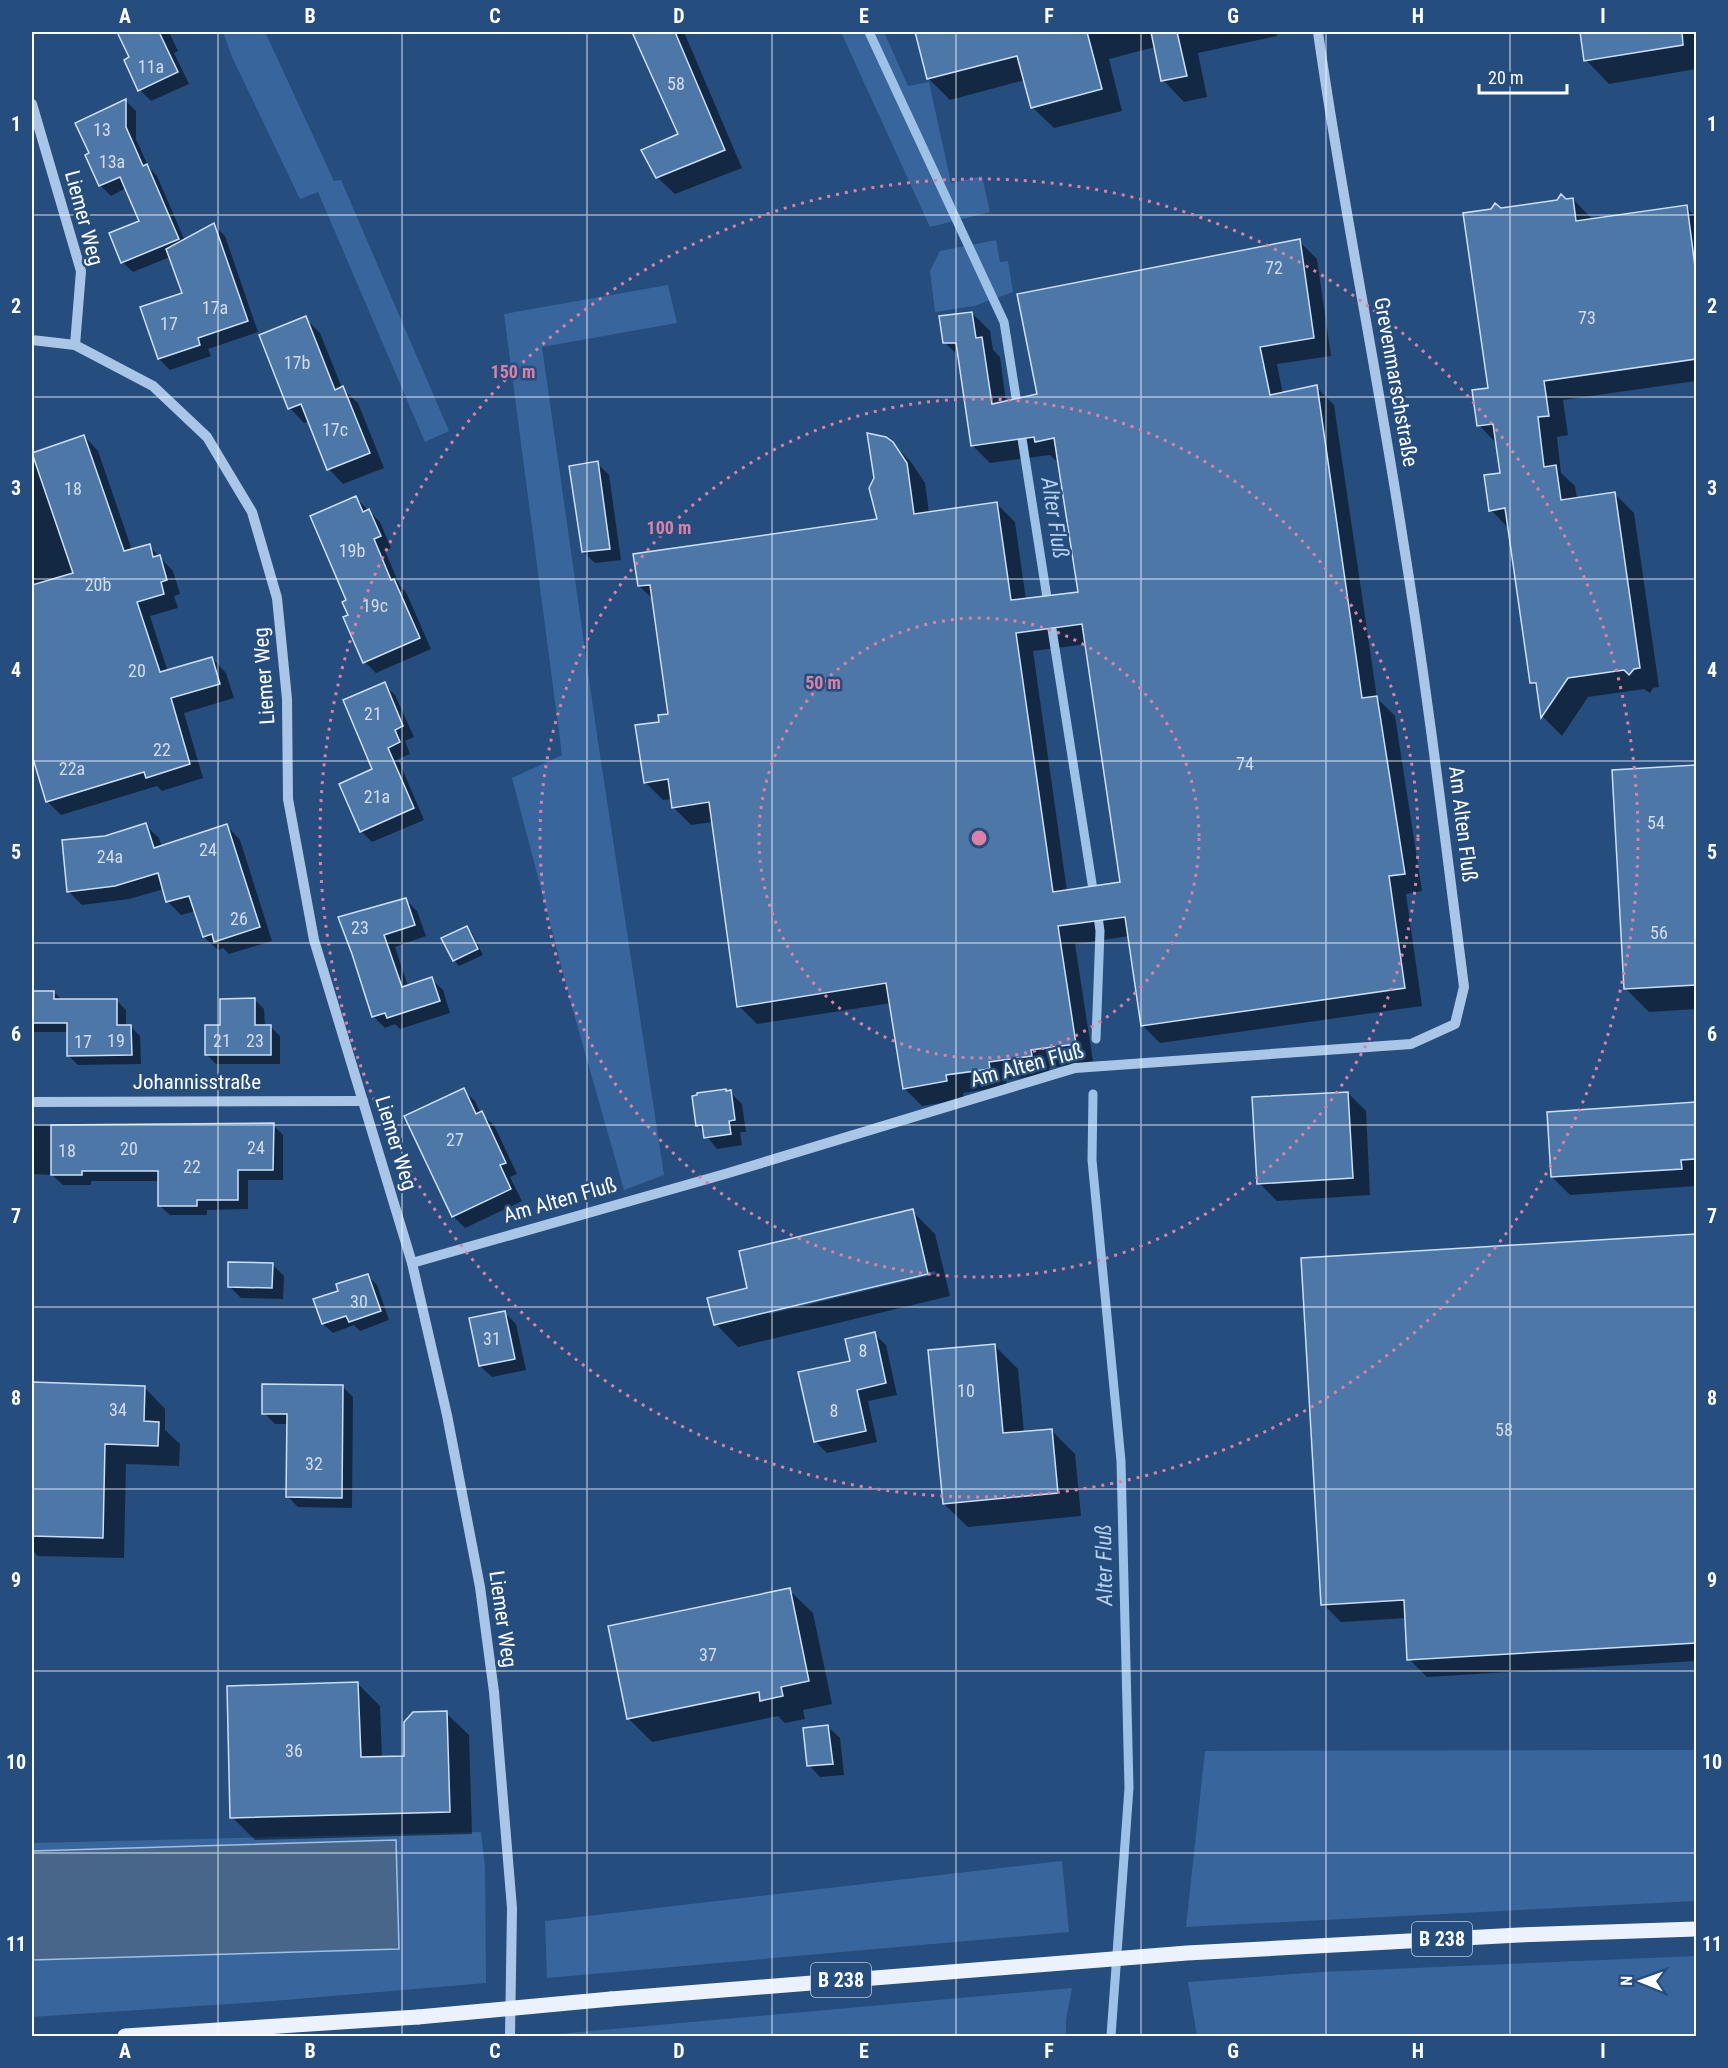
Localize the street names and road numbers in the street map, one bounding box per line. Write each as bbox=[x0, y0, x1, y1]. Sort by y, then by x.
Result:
street label: Liemer Weg bbox=[60, 168, 108, 268]
street label: Grevenmarschstraße bbox=[1369, 295, 1423, 469]
street label: Liemer Weg bbox=[249, 627, 279, 725]
street label: Am Alten Fluß bbox=[1444, 765, 1482, 883]
street label: Am Alten Fluß bbox=[968, 1038, 1087, 1092]
street label: Johannisstraße bbox=[133, 1070, 261, 1094]
street label: Liemer Weg bbox=[370, 1093, 422, 1193]
street label: Am Alten Fluß bbox=[501, 1172, 619, 1228]
street label: Liemer Weg bbox=[484, 1569, 522, 1669]
road number: B 238 bbox=[1412, 1922, 1472, 1956]
road number: B 238 bbox=[811, 1963, 871, 1997]

